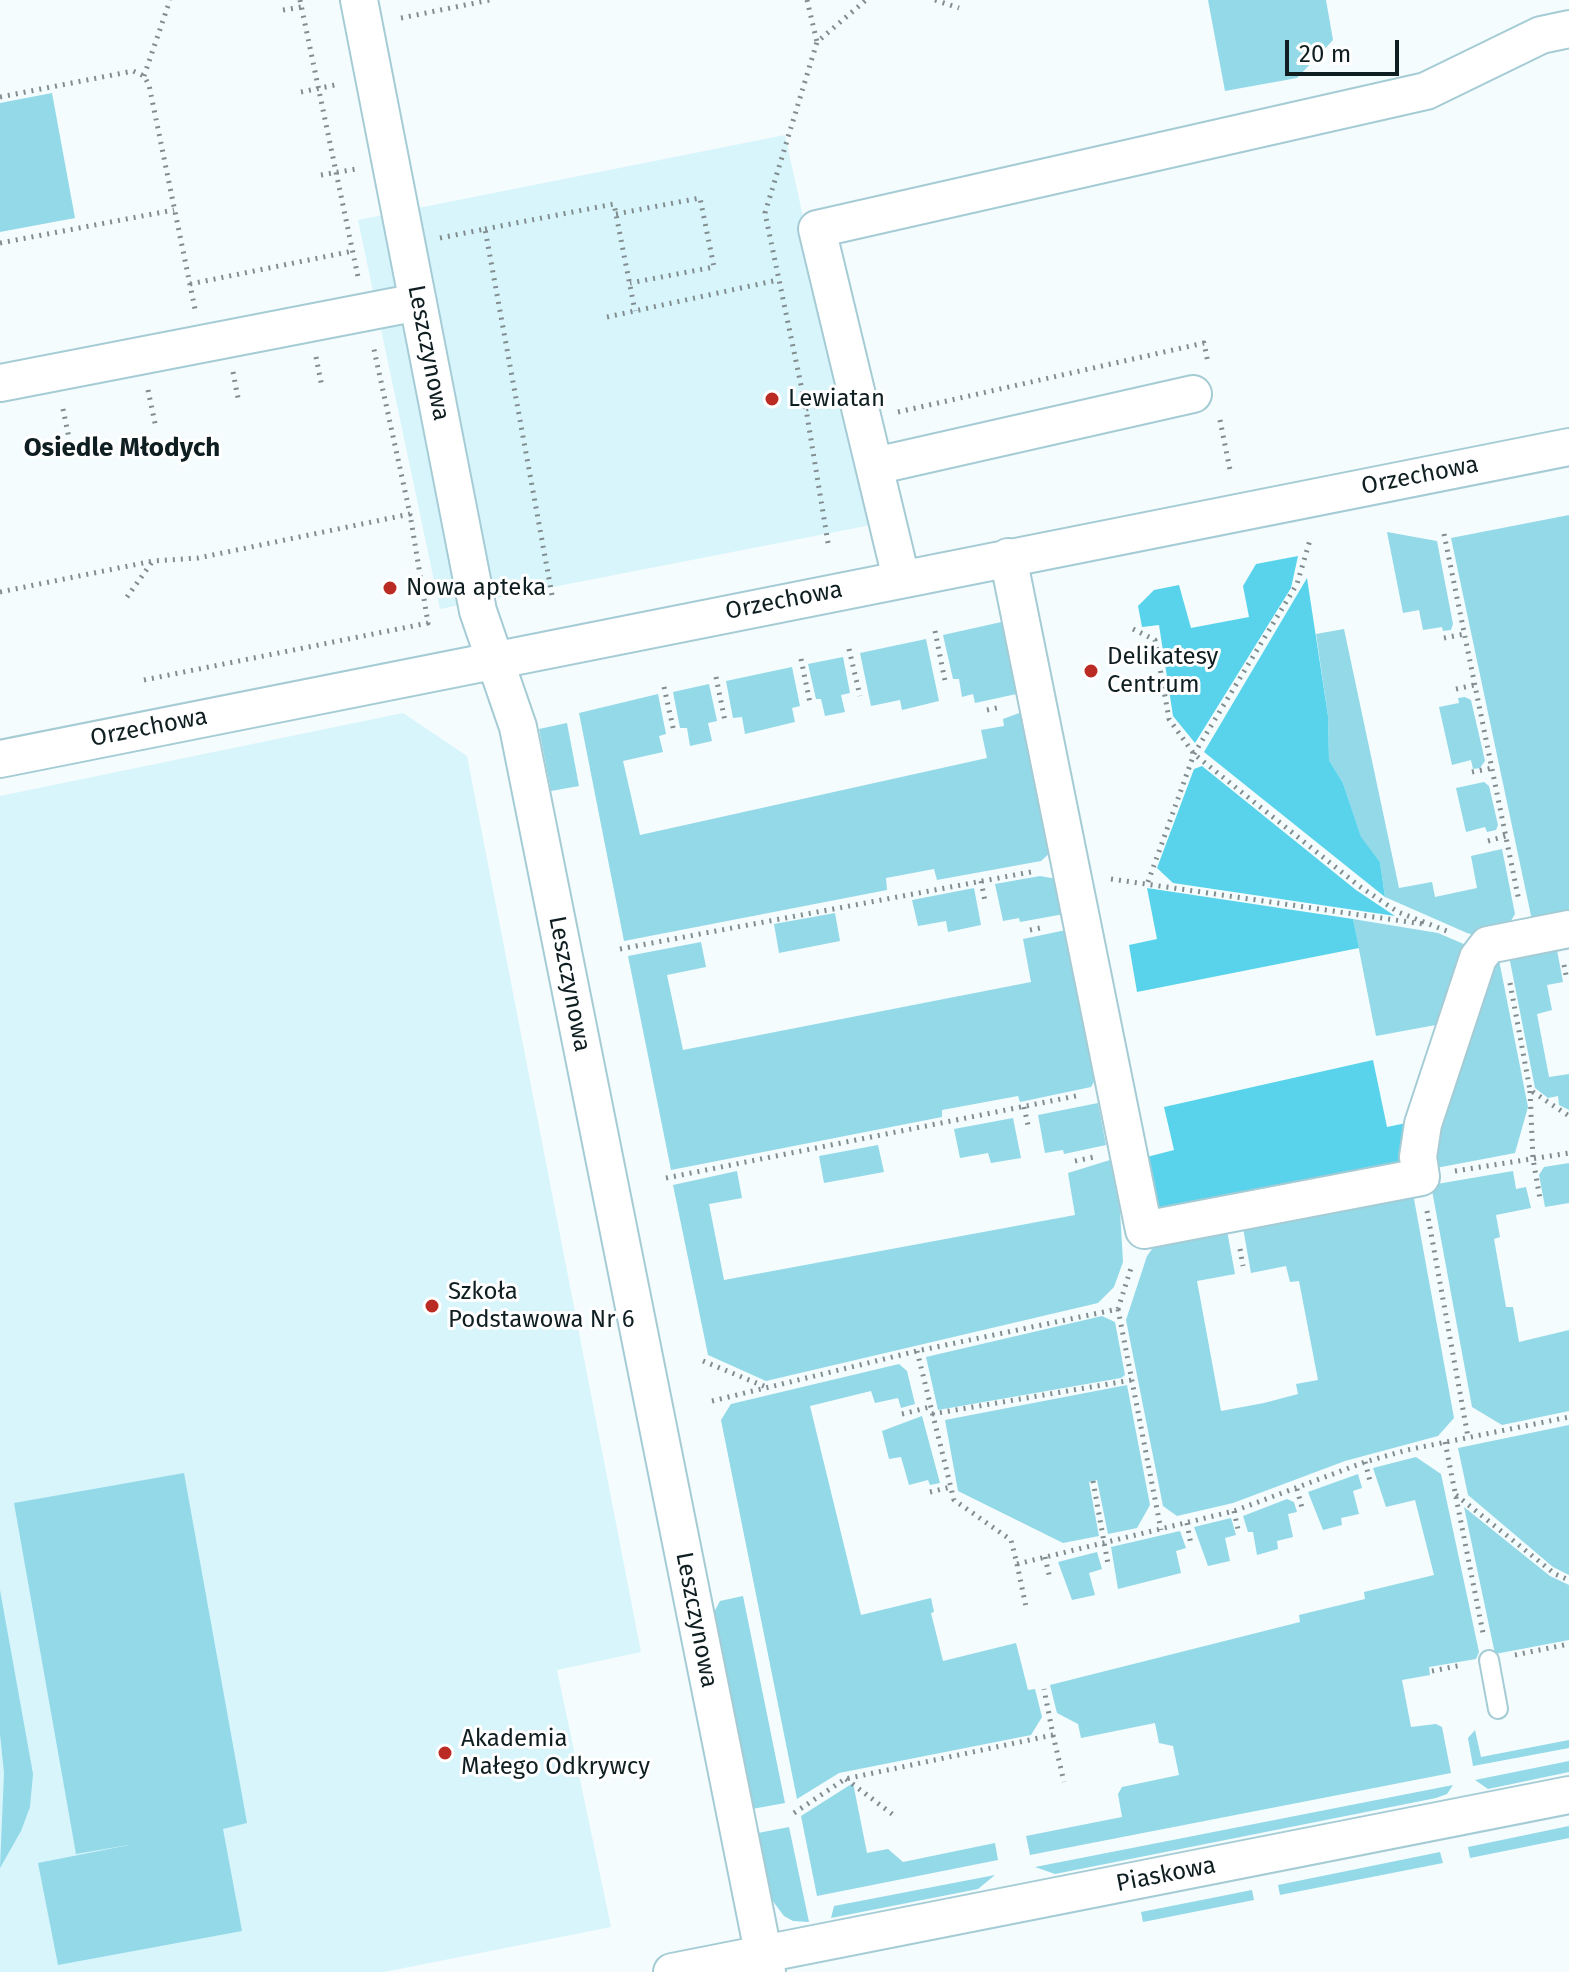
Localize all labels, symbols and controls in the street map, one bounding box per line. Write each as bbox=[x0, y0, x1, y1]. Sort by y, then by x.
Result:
scale bar bbox=[1289, 24, 1403, 74]
text: 20 m bbox=[1299, 40, 1351, 68]
street label: Leszczynowa bbox=[401, 283, 455, 423]
place label: Lewiatan bbox=[788, 385, 885, 413]
marker: Lewiatan bbox=[763, 390, 781, 408]
district label: Osiedle Młodych bbox=[24, 433, 220, 465]
street label: Orzechowa bbox=[1359, 451, 1481, 501]
place label: Nowa apteka bbox=[406, 574, 546, 602]
street label: Orzechowa bbox=[723, 576, 845, 626]
marker: Nowa apteka bbox=[381, 579, 399, 597]
place label: Delikatesy Centrum bbox=[1107, 643, 1218, 699]
marker: Delikatesy Centrum bbox=[1082, 662, 1100, 680]
street label: Orzechowa bbox=[88, 703, 210, 753]
street label: Leszczynowa bbox=[542, 914, 596, 1054]
place label: Szkoła Podstawowa Nr 6 bbox=[448, 1278, 635, 1334]
marker: Szkoła Podstawowa Nr 6 bbox=[423, 1297, 441, 1315]
street label: Leszczynowa bbox=[669, 1550, 723, 1690]
place label: Akademia Małego Odkrywcy bbox=[461, 1725, 650, 1781]
marker: Akademia Małego Odkrywcy bbox=[436, 1744, 454, 1762]
street label: Piaskowa bbox=[1114, 1851, 1218, 1899]

